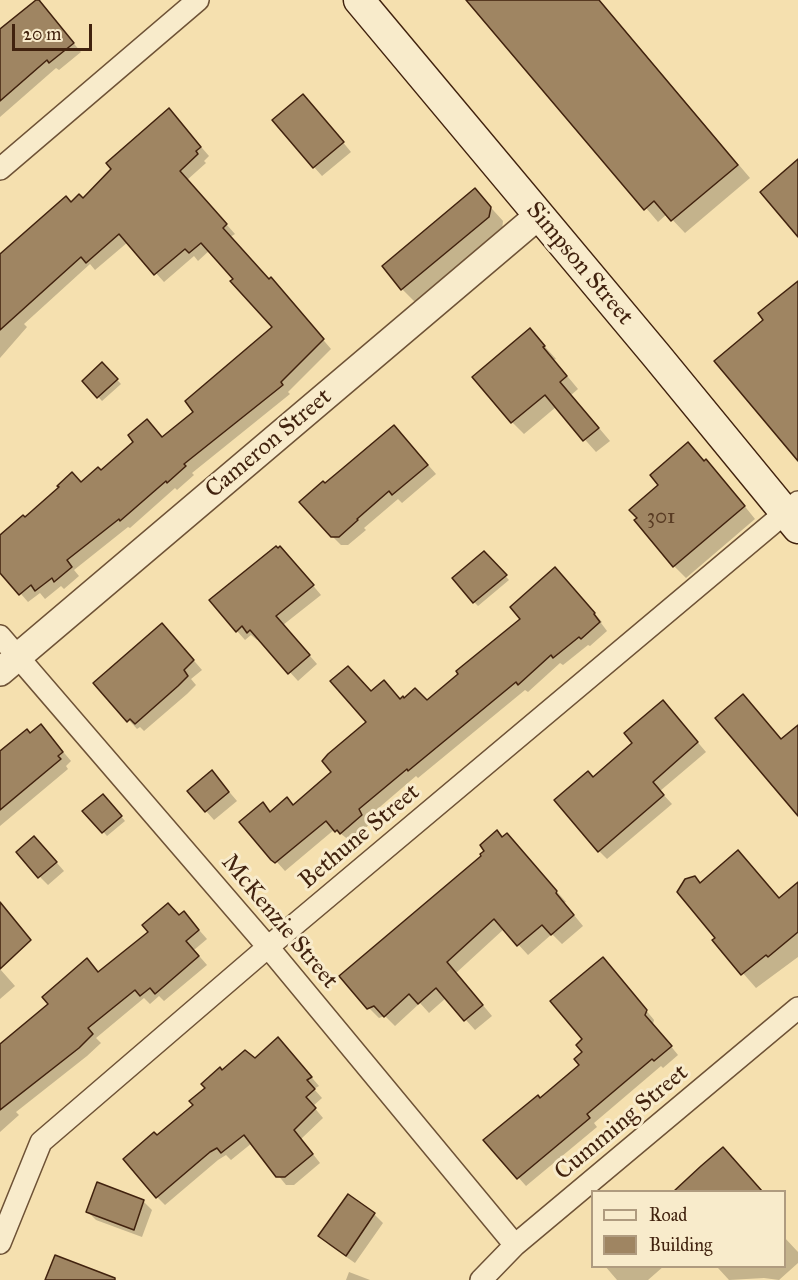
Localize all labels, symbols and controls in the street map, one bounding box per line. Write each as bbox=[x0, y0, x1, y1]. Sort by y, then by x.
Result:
scale bar bbox=[15, 12, 94, 50]
text: 20 m bbox=[23, 23, 61, 45]
street label: Simpson Street bbox=[519, 197, 639, 331]
street label: Cameron Street bbox=[200, 383, 338, 505]
house number: 301 bbox=[647, 505, 675, 531]
street label: Bethune Street bbox=[294, 778, 426, 896]
street label: McKenzie Street bbox=[214, 849, 344, 995]
street label: Cumming Street bbox=[550, 1059, 694, 1187]
legend bbox=[591, 1190, 786, 1268]
text: Road bbox=[649, 1204, 687, 1226]
text: Building bbox=[649, 1234, 712, 1256]

